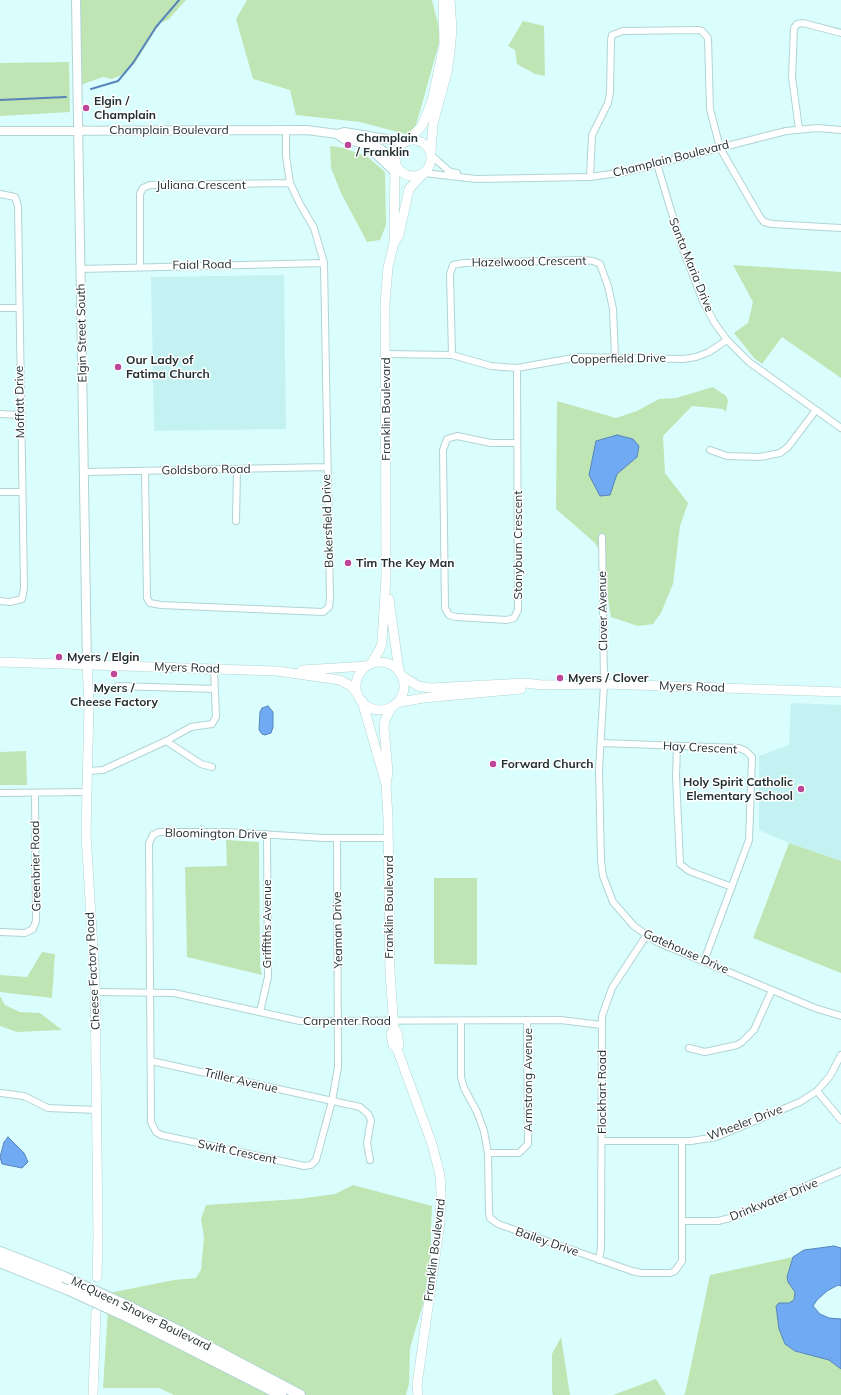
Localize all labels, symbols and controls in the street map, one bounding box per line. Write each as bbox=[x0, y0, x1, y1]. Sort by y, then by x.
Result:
place label: Elgin / Champlain bbox=[94, 94, 156, 122]
marker: Elgin / Champlain bbox=[81, 103, 91, 113]
street label: Champlain Boulevard bbox=[109, 123, 229, 137]
place label: Champlain / Franklin bbox=[356, 131, 418, 159]
street label: Champlain Boulevard bbox=[611, 138, 731, 180]
marker: Champlain / Franklin bbox=[343, 140, 353, 150]
street label: Juliana Crescent bbox=[156, 178, 246, 192]
street label: Santa Maria Drive bbox=[666, 216, 716, 314]
street label: Hazelwood Crescent bbox=[471, 254, 587, 270]
street label: Faial Road bbox=[172, 257, 232, 273]
street label: Elgin Street South bbox=[74, 283, 90, 383]
street label: Copperfield Drive bbox=[570, 351, 666, 367]
place label: Our Lady of Fatima Church bbox=[126, 353, 210, 381]
street label: Franklin Boulevard bbox=[379, 357, 393, 461]
marker: Our Lady of Fatima Church bbox=[113, 362, 123, 372]
street label: Moffatt Drive bbox=[12, 366, 28, 438]
street label: Goldsboro Road bbox=[161, 462, 251, 478]
street label: Bakersfield Drive bbox=[319, 474, 337, 568]
street label: Stonyburn Crescent bbox=[511, 491, 525, 599]
place label: Tim The Key Man bbox=[356, 556, 454, 570]
marker: Tim The Key Man bbox=[343, 558, 353, 568]
street label: Clover Avenue bbox=[595, 571, 611, 651]
place label: Myers / Elgin bbox=[67, 650, 140, 664]
marker: Myers / Elgin bbox=[54, 652, 64, 662]
street label: Myers Road bbox=[154, 660, 220, 676]
marker: Myers / Cheese Factory bbox=[109, 669, 119, 679]
place label: Myers / Clover bbox=[568, 671, 648, 685]
marker: Myers / Clover bbox=[555, 673, 565, 683]
street label: Myers Road bbox=[659, 679, 725, 695]
place label: Myers / Cheese Factory bbox=[70, 681, 158, 709]
street label: Hay Crescent bbox=[662, 739, 738, 757]
place label: Forward Church bbox=[501, 757, 594, 771]
marker: Forward Church bbox=[488, 759, 498, 769]
place label: Holy Spirit Catholic Elementary School bbox=[683, 775, 793, 803]
marker: Holy Spirit Catholic Elementary School bbox=[796, 784, 806, 794]
street label: Greenbrier Road bbox=[28, 820, 44, 912]
street label: Bloomington Drive bbox=[165, 826, 267, 842]
street label: Franklin Boulevard bbox=[382, 855, 396, 959]
street label: Griffiths Avenue bbox=[260, 880, 274, 968]
street label: Yeaman Drive bbox=[330, 891, 346, 969]
street label: Cheese Factory Road bbox=[83, 912, 103, 1030]
street label: Gatehouse Drive bbox=[641, 927, 731, 977]
street label: Carpenter Road bbox=[303, 1014, 391, 1028]
street label: Armstrong Avenue bbox=[521, 1028, 535, 1132]
street label: Flockhart Road bbox=[595, 1050, 609, 1134]
street label: Triller Avenue bbox=[203, 1066, 279, 1096]
street label: Wheeler Drive bbox=[705, 1102, 785, 1144]
street label: Swift Crescent bbox=[196, 1137, 278, 1167]
street label: Drinkwater Drive bbox=[728, 1176, 820, 1224]
street label: Franklin Boulevard bbox=[422, 1198, 448, 1302]
street label: Bailey Drive bbox=[513, 1224, 581, 1260]
street label: McQueen Shaver Boulevard bbox=[69, 1274, 213, 1354]

